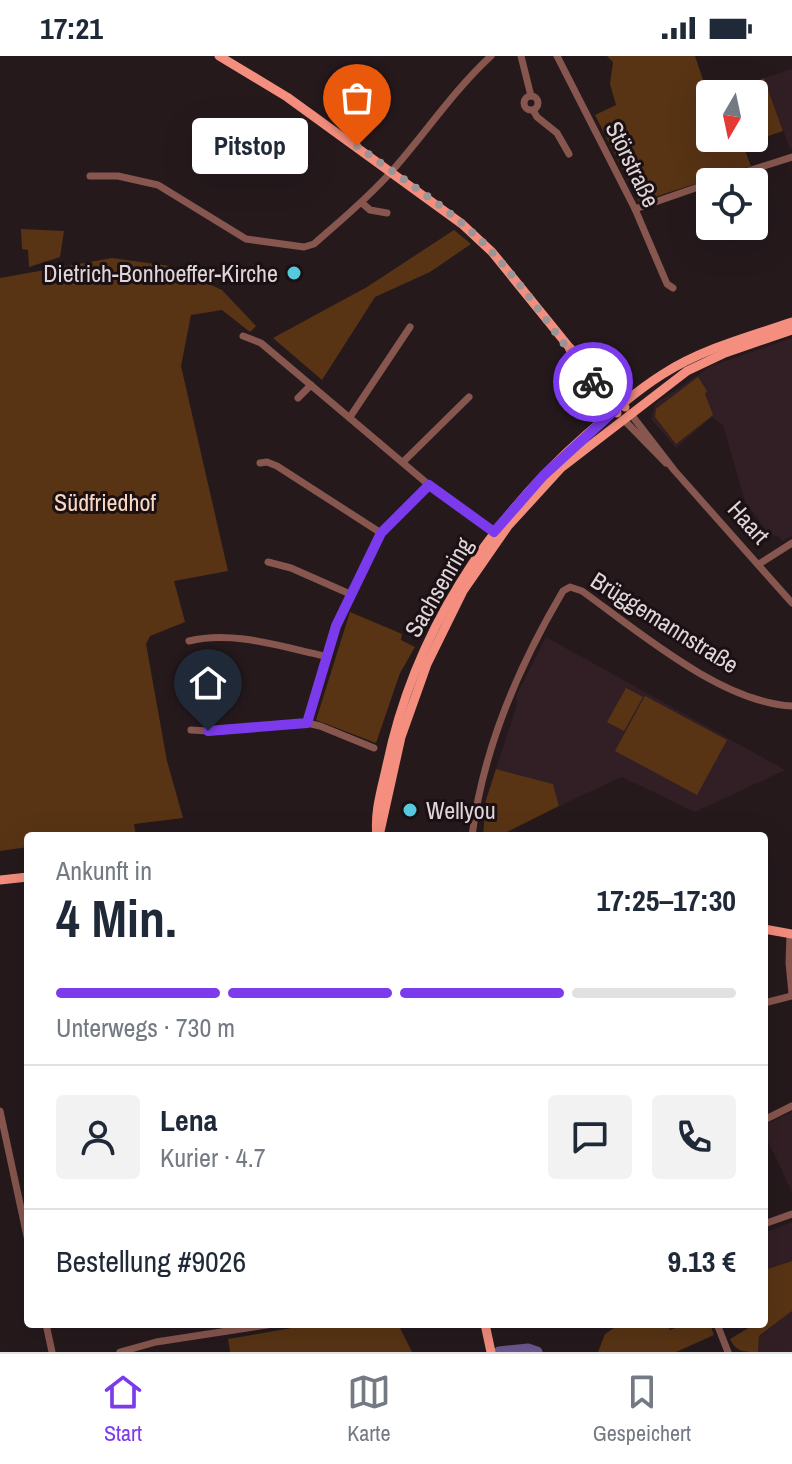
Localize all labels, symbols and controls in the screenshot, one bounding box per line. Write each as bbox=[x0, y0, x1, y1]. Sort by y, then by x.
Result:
text: 17:21 bbox=[40, 8, 103, 48]
pin bbox=[323, 64, 391, 146]
icon: bag bbox=[335, 76, 379, 120]
north arrow bbox=[696, 80, 768, 152]
map controls bbox=[696, 80, 768, 240]
street label: Störstraße bbox=[598, 116, 668, 212]
callout: Pitstop bbox=[193, 118, 309, 174]
text: Pitstop bbox=[214, 128, 286, 163]
button: locate bbox=[696, 168, 768, 240]
place label: Dietrich-Bonhoeffer-Kirche bbox=[43, 257, 278, 289]
marker: Dietrich-Bonhoeffer-Kirche bbox=[285, 264, 303, 282]
courier bbox=[553, 342, 633, 422]
icon: bike bbox=[571, 360, 615, 404]
park label: Südfriedhof bbox=[54, 486, 156, 518]
street label: Haart bbox=[721, 493, 777, 551]
street label: Sachsenring bbox=[397, 531, 480, 643]
street label: Brüggemannstraße bbox=[585, 564, 745, 680]
pin bbox=[174, 649, 242, 731]
icon: home bbox=[186, 661, 230, 705]
place label: Wellyou bbox=[426, 794, 496, 826]
marker: Wellyou bbox=[401, 801, 419, 819]
text: Ankunft in bbox=[56, 853, 152, 888]
text: 17:25–17:30 bbox=[597, 880, 736, 920]
text: 4 Min. bbox=[56, 883, 177, 953]
text: Unterwegs · 730 m bbox=[56, 1010, 235, 1045]
button: person bbox=[56, 1095, 140, 1179]
button: chat bbox=[548, 1095, 632, 1179]
button: phone bbox=[652, 1095, 736, 1179]
text: Lena bbox=[160, 1100, 217, 1140]
text: Kurier · 4.7 bbox=[160, 1140, 265, 1175]
text: Bestellung #9026 bbox=[56, 1241, 246, 1281]
text: 9.13 € bbox=[668, 1241, 736, 1281]
tab: Start bbox=[101, 1370, 145, 1448]
tab: Karte bbox=[347, 1370, 391, 1448]
tab: Gespeichert bbox=[593, 1370, 691, 1448]

